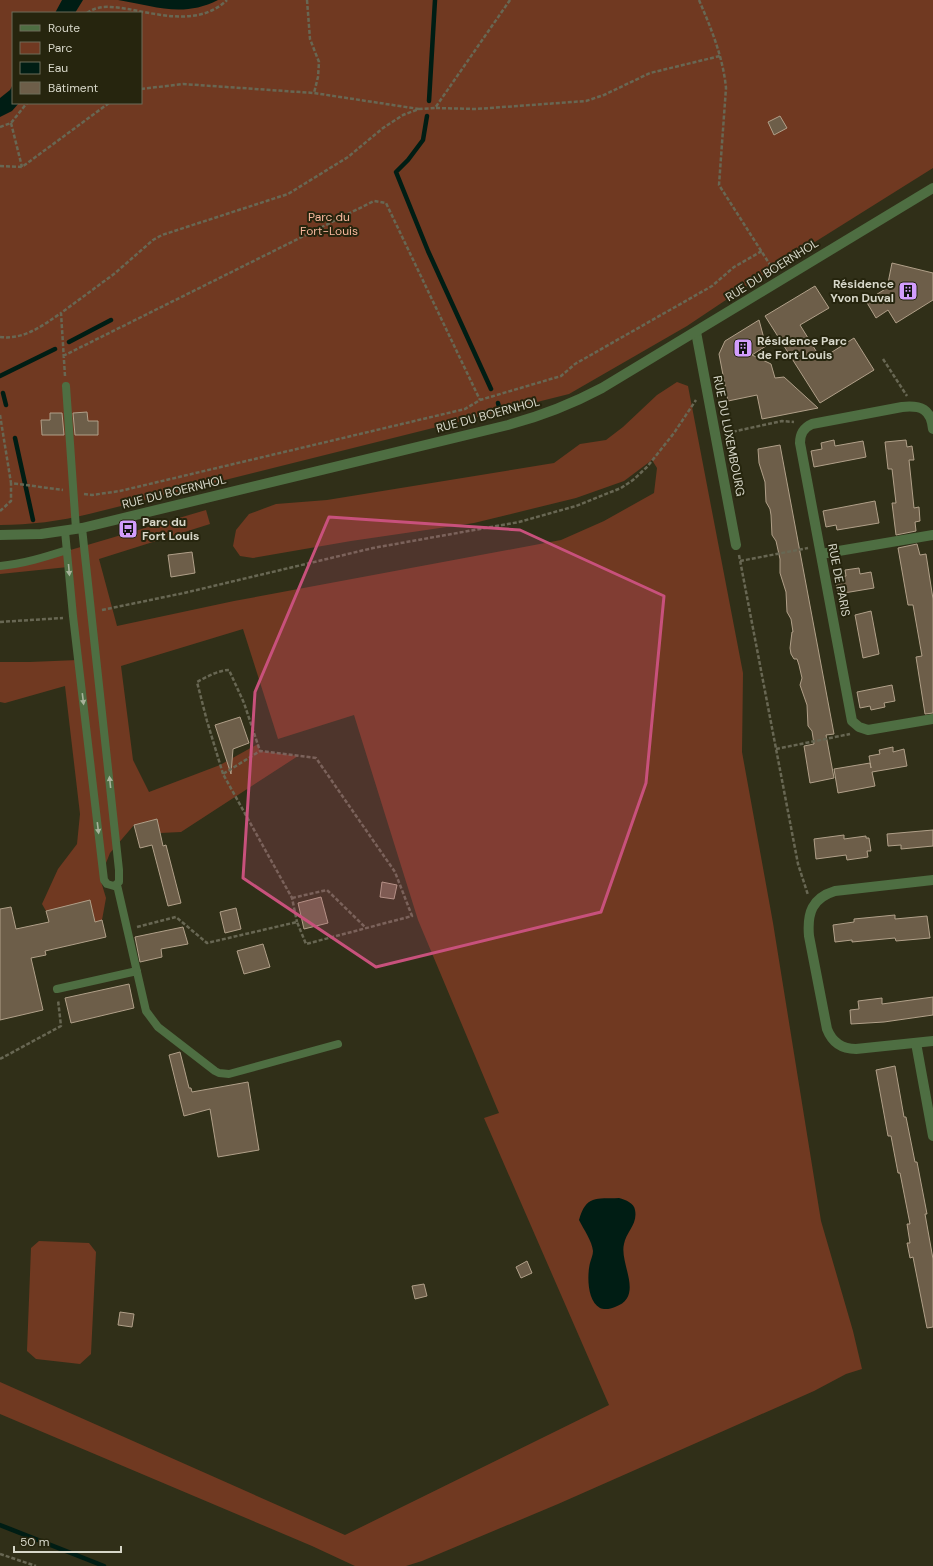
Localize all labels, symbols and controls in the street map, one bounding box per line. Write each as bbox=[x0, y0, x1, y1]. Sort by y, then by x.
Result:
legend bbox=[12, 12, 142, 104]
text: Route bbox=[48, 20, 80, 36]
text: Parc bbox=[48, 40, 72, 56]
text: Eau bbox=[48, 60, 68, 76]
text: Bâtiment bbox=[48, 80, 99, 96]
park label: Parc du Fort-Louis bbox=[300, 209, 358, 239]
street label: RUE DU BOERNHOL bbox=[722, 235, 822, 305]
place label: Résidence Yvon Duval bbox=[830, 276, 894, 306]
building icon: Résidence Yvon Duval bbox=[897, 280, 919, 302]
place label: Résidence Parc de Fort Louis bbox=[757, 333, 847, 363]
building icon: Résidence Parc de Fort Louis bbox=[732, 337, 754, 359]
street label: RUE DU LUXEMBOURG bbox=[709, 374, 749, 498]
street label: RUE DU BOERNHOL bbox=[434, 393, 542, 437]
street label: RUE DU BOERNHOL bbox=[120, 471, 228, 513]
place label: Parc du Fort Louis bbox=[142, 514, 199, 544]
bus stop icon: Parc du Fort Louis bbox=[117, 518, 139, 540]
street label: RUE DE PARIS bbox=[824, 542, 854, 618]
one-way arrow bbox=[65, 564, 72, 576]
one-way arrow bbox=[80, 693, 86, 705]
one-way arrow bbox=[107, 776, 113, 788]
one-way arrow bbox=[95, 822, 101, 834]
scale bar bbox=[14, 1528, 121, 1554]
text: 50 m bbox=[20, 1534, 49, 1550]

